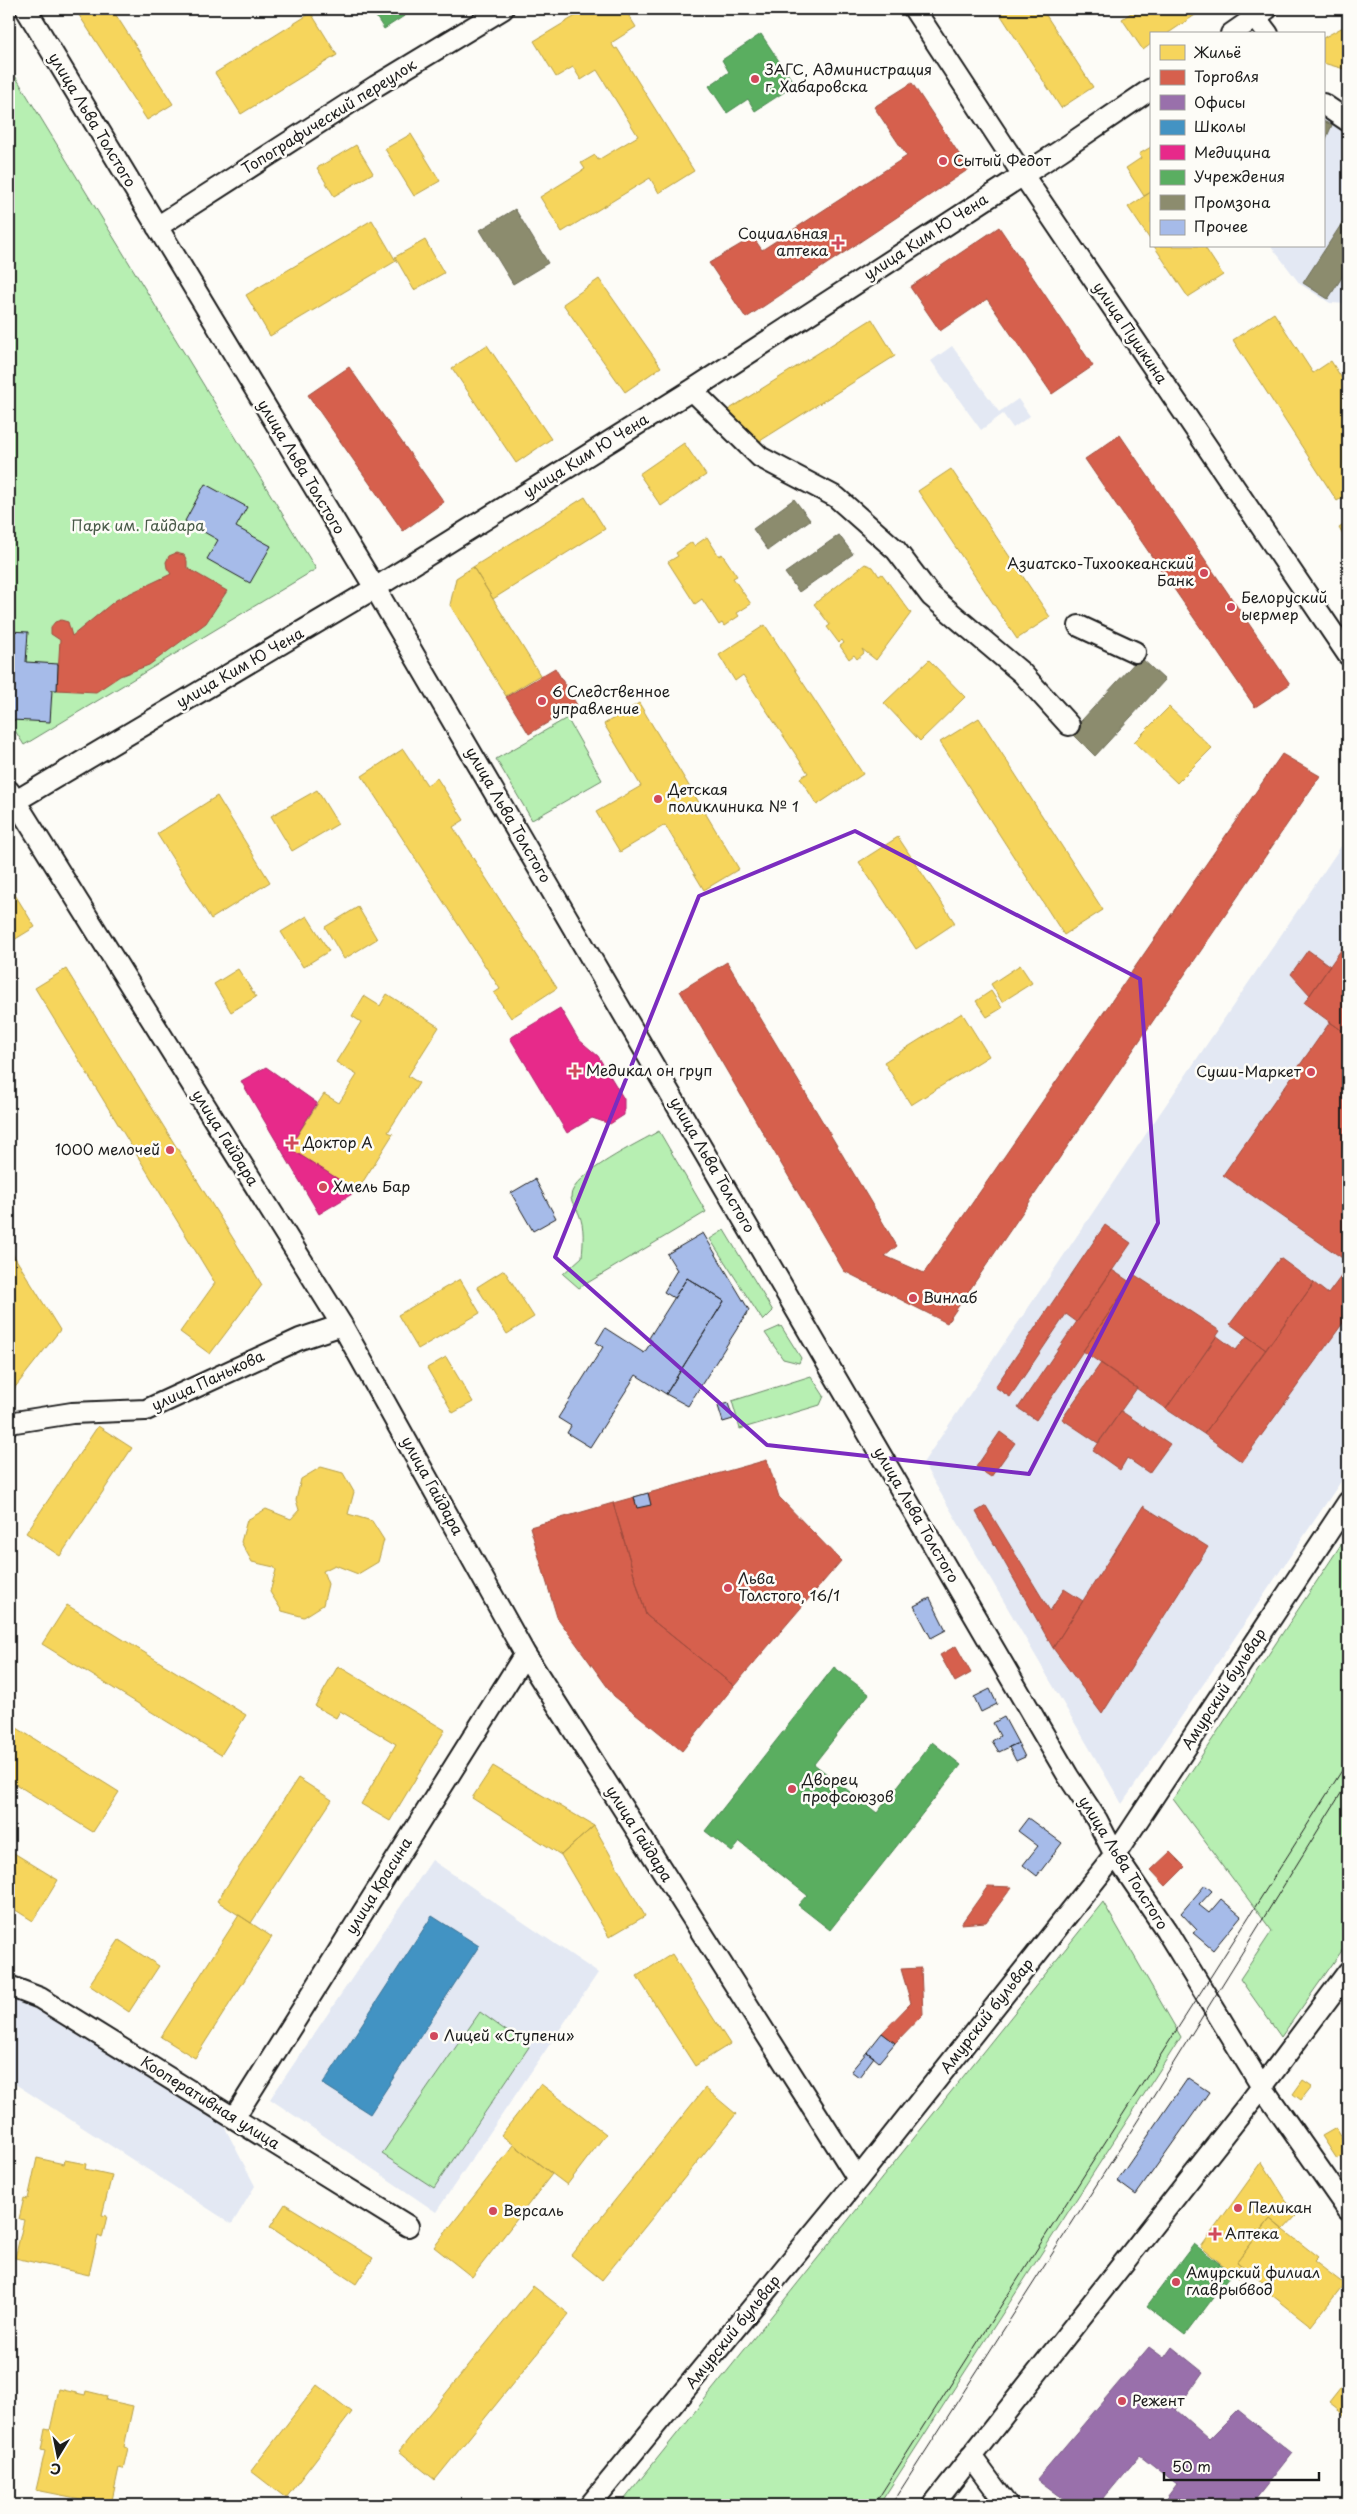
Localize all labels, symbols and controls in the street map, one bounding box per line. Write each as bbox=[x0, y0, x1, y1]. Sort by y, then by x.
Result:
legend bbox=[1150, 32, 1324, 248]
text: Жильё bbox=[1193, 40, 1241, 63]
street label: улица Льва Толстого bbox=[44, 47, 143, 191]
street label: Топографический переулок bbox=[236, 52, 420, 179]
place label: ЗАГС, Администрация г. Хабаровска bbox=[764, 57, 932, 97]
text: Торговля bbox=[1194, 64, 1259, 87]
marker: ЗАГС, Администрация г. Хабаровска bbox=[749, 73, 761, 85]
text: Офисы bbox=[1194, 90, 1246, 113]
text: Школы bbox=[1194, 114, 1246, 137]
text: Медицина bbox=[1194, 140, 1271, 163]
place label: Сытый Федот bbox=[953, 148, 1052, 171]
marker: Сытый Федот bbox=[937, 155, 949, 167]
text: Учреждения bbox=[1194, 164, 1285, 187]
street label: улица Ким Ю Чена bbox=[859, 187, 992, 285]
text: Промзона bbox=[1194, 190, 1271, 213]
text: Прочее bbox=[1194, 214, 1248, 237]
place label: Социальная аптека bbox=[738, 221, 829, 261]
marker: Социальная аптека bbox=[832, 237, 844, 249]
street label: улица Пушкина bbox=[1088, 276, 1174, 388]
street label: улица Льва Толстого bbox=[253, 394, 352, 538]
street label: улица Ким Ю Чена bbox=[518, 406, 653, 503]
park label: Парк им. Гайдара bbox=[71, 513, 205, 536]
place label: Азиатско-Тихоокеанский Банк bbox=[1007, 551, 1194, 591]
marker: Азиатско-Тихоокеанский Банк bbox=[1198, 567, 1210, 579]
place label: Белоруский ыермер bbox=[1241, 585, 1327, 625]
marker: Белоруский ыермер bbox=[1225, 601, 1237, 613]
street label: улица Ким Ю Чена bbox=[171, 620, 308, 713]
place label: 6 Следственное управление bbox=[552, 679, 670, 719]
marker: 6 Следственное управление bbox=[536, 695, 548, 707]
street label: улица Льва Толстого bbox=[461, 742, 558, 887]
place label: Детская поликлиника № 1 bbox=[667, 777, 799, 817]
marker: Детская поликлиника № 1 bbox=[652, 793, 664, 805]
place label: Медикал он груп bbox=[586, 1058, 713, 1081]
place label: Суши-Маркет bbox=[1196, 1059, 1302, 1082]
marker: Медикал он груп bbox=[568, 1064, 582, 1078]
marker: Суши-Маркет bbox=[1305, 1066, 1317, 1078]
street label: улица Гайдара bbox=[187, 1084, 265, 1190]
street label: улица Льва Толстого bbox=[665, 1092, 762, 1237]
place label: Доктор А bbox=[302, 1130, 373, 1153]
marker: Доктор А bbox=[285, 1136, 299, 1150]
place label: 1000 мелочей bbox=[55, 1137, 160, 1160]
marker: 1000 мелочей bbox=[164, 1144, 176, 1156]
place label: Хмель Бар bbox=[333, 1174, 410, 1197]
marker: Хмель Бар bbox=[317, 1181, 329, 1193]
place label: Винлаб bbox=[923, 1285, 977, 1308]
marker: Винлаб bbox=[907, 1292, 919, 1304]
street label: улица Панькова bbox=[147, 1343, 268, 1416]
street label: улица Гайдара bbox=[397, 1432, 470, 1539]
street label: улица Льва Толстого bbox=[869, 1442, 966, 1587]
place label: Льва Толстого, 16/1 bbox=[738, 1566, 840, 1606]
marker: Льва Толстого, 16/1 bbox=[722, 1582, 734, 1594]
street label: Амурский бульвар bbox=[1175, 1623, 1271, 1753]
place label: Дворец профсоюзов bbox=[801, 1767, 894, 1807]
street label: улица Гайдара bbox=[601, 1780, 679, 1886]
marker: Дворец профсоюзов bbox=[786, 1783, 798, 1795]
street label: улица Льва Толстого bbox=[1074, 1791, 1175, 1934]
street label: улица Красина bbox=[339, 1832, 417, 1938]
street label: Амурский бульвар bbox=[934, 1953, 1038, 2078]
place label: Лицей «Ступени» bbox=[444, 2023, 575, 2046]
marker: Лицей «Ступени» bbox=[428, 2030, 440, 2042]
street label: Кооперативная улица bbox=[136, 2049, 286, 2154]
place label: Пеликан bbox=[1248, 2195, 1312, 2218]
place label: Версаль bbox=[503, 2198, 564, 2221]
marker: Пеликан bbox=[1232, 2202, 1244, 2214]
marker: Версаль bbox=[487, 2205, 499, 2217]
place label: Аптека bbox=[1225, 2221, 1279, 2244]
marker: Аптека bbox=[1209, 2228, 1221, 2240]
place label: Амурский филиал главрыбвод bbox=[1186, 2260, 1320, 2300]
street label: Амурский бульвар bbox=[679, 2269, 785, 2393]
marker: Амурский филиал главрыбвод bbox=[1170, 2276, 1182, 2288]
place label: Режент bbox=[1132, 2388, 1185, 2411]
marker: Режент bbox=[1116, 2395, 1128, 2407]
north arrow bbox=[32, 2432, 82, 2482]
scale bar bbox=[1164, 2449, 1320, 2481]
text: 50 m bbox=[1172, 2454, 1211, 2477]
text: С bbox=[49, 2458, 63, 2481]

